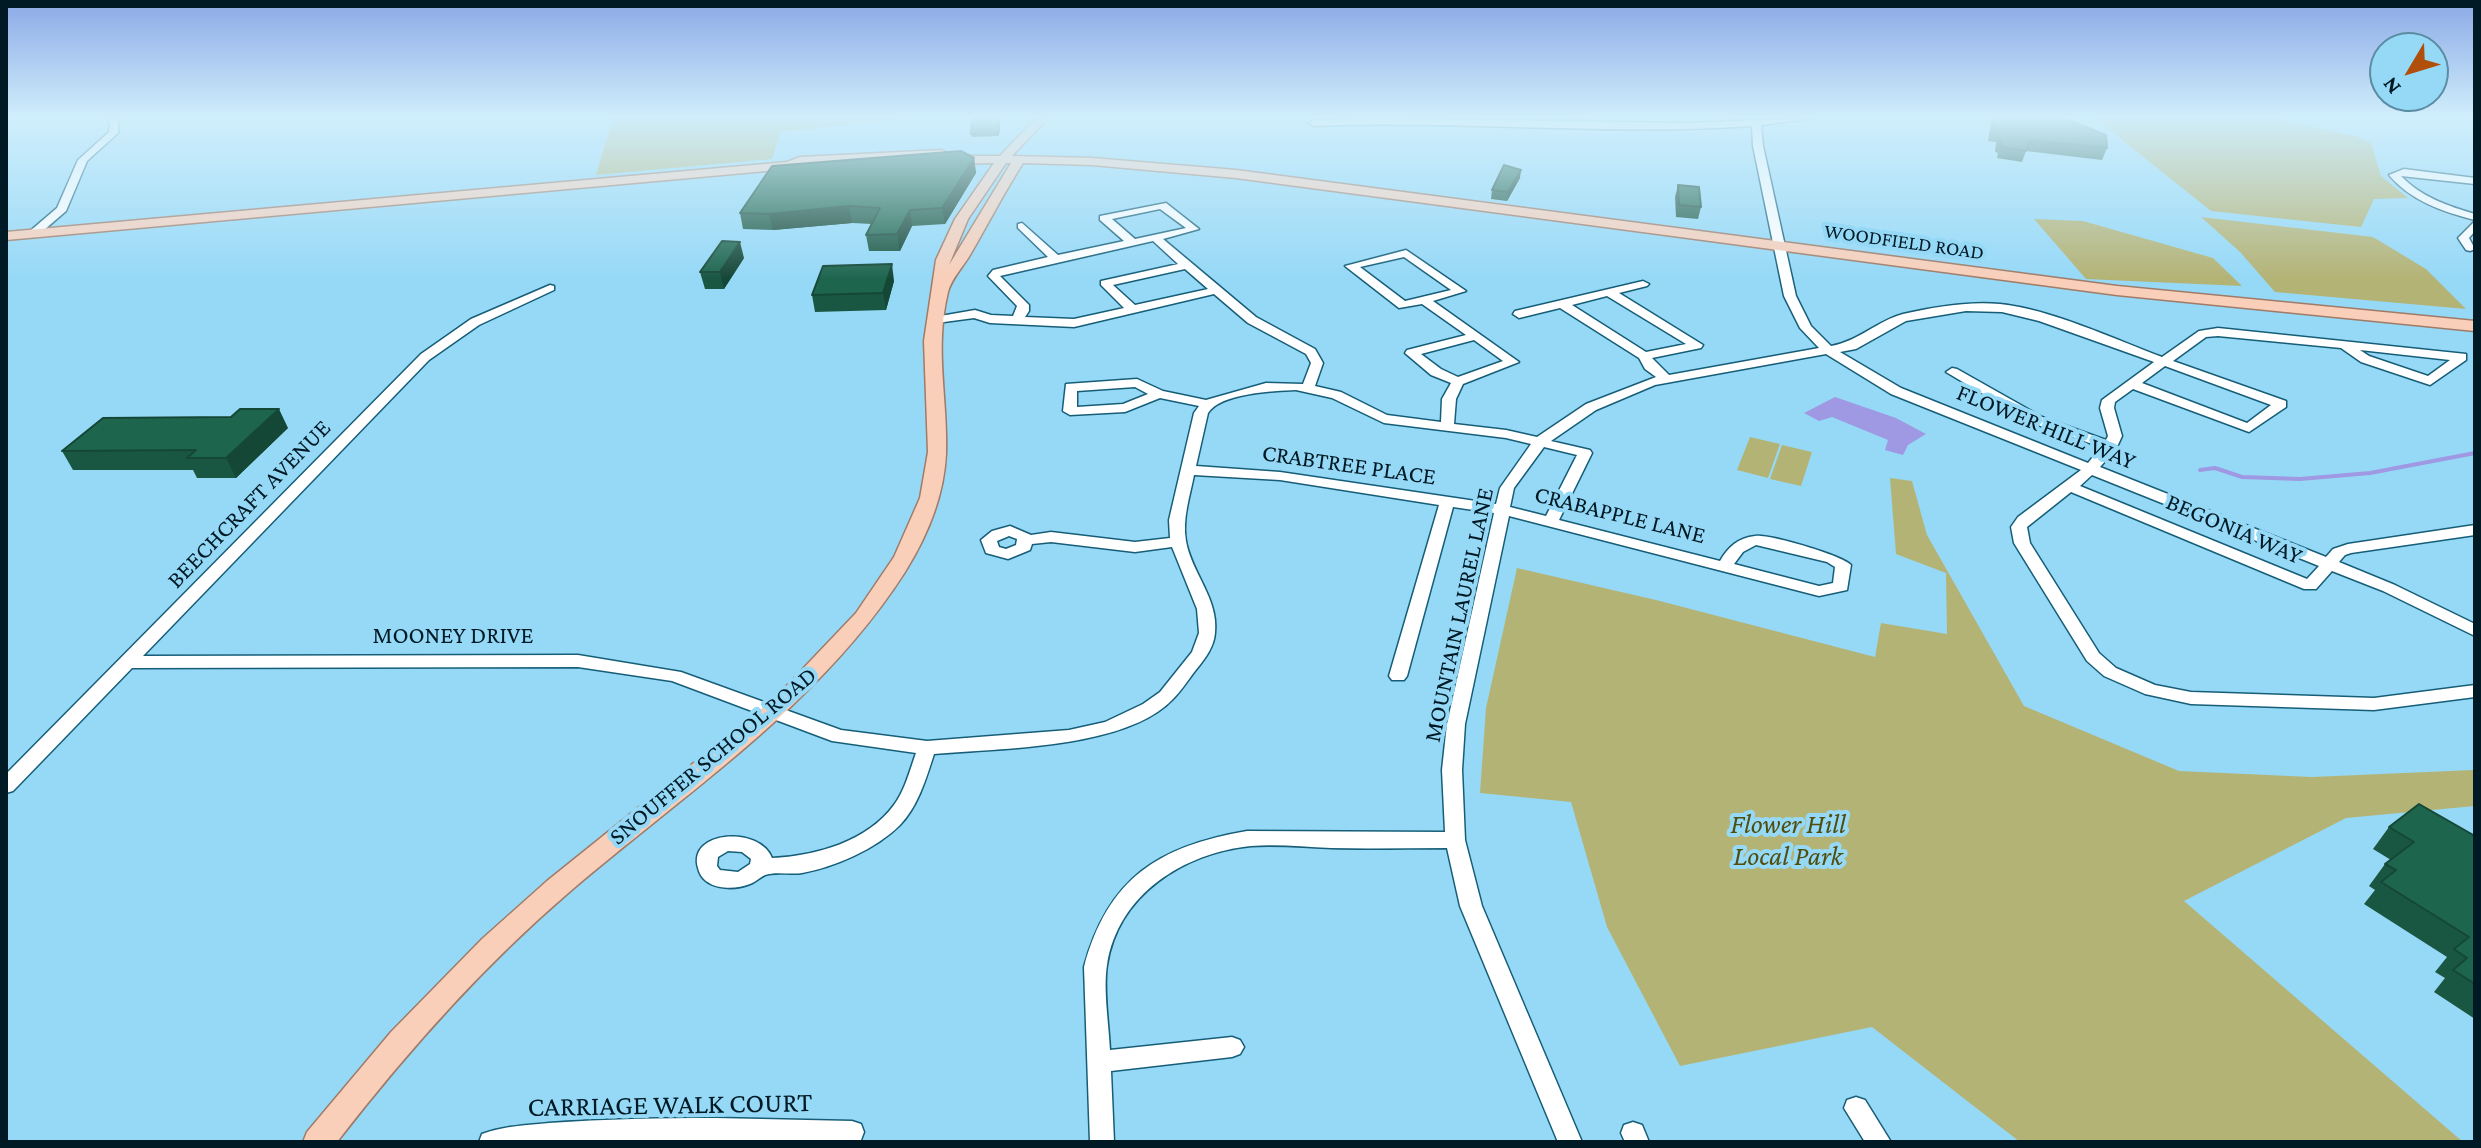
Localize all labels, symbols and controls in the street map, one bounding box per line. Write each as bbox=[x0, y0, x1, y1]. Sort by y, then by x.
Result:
north arrow bbox=[2369, 32, 2449, 112]
text: N bbox=[2377, 72, 2406, 99]
street label: WOODFIELD ROAD bbox=[1823, 219, 1985, 265]
street label: FLOWER HILL WAY bbox=[1952, 378, 2140, 476]
street label: BEECHCRAFT AVENUE bbox=[161, 414, 337, 594]
street label: CRABTREE PLACE bbox=[1260, 439, 1438, 491]
street label: CRABAPPLE LANE bbox=[1532, 480, 1708, 550]
street label: MOUNTAIN LAUREL LANE bbox=[1418, 485, 1500, 745]
street label: BEGONIA WAY bbox=[2162, 487, 2306, 571]
street label: MOONEY DRIVE bbox=[372, 622, 534, 650]
street label: SNOUFFER SCHOOL ROAD bbox=[604, 661, 822, 851]
park label: Flower Hill Local Park bbox=[1730, 807, 1846, 873]
street label: CARRIAGE WALK COURT bbox=[527, 1086, 813, 1124]

